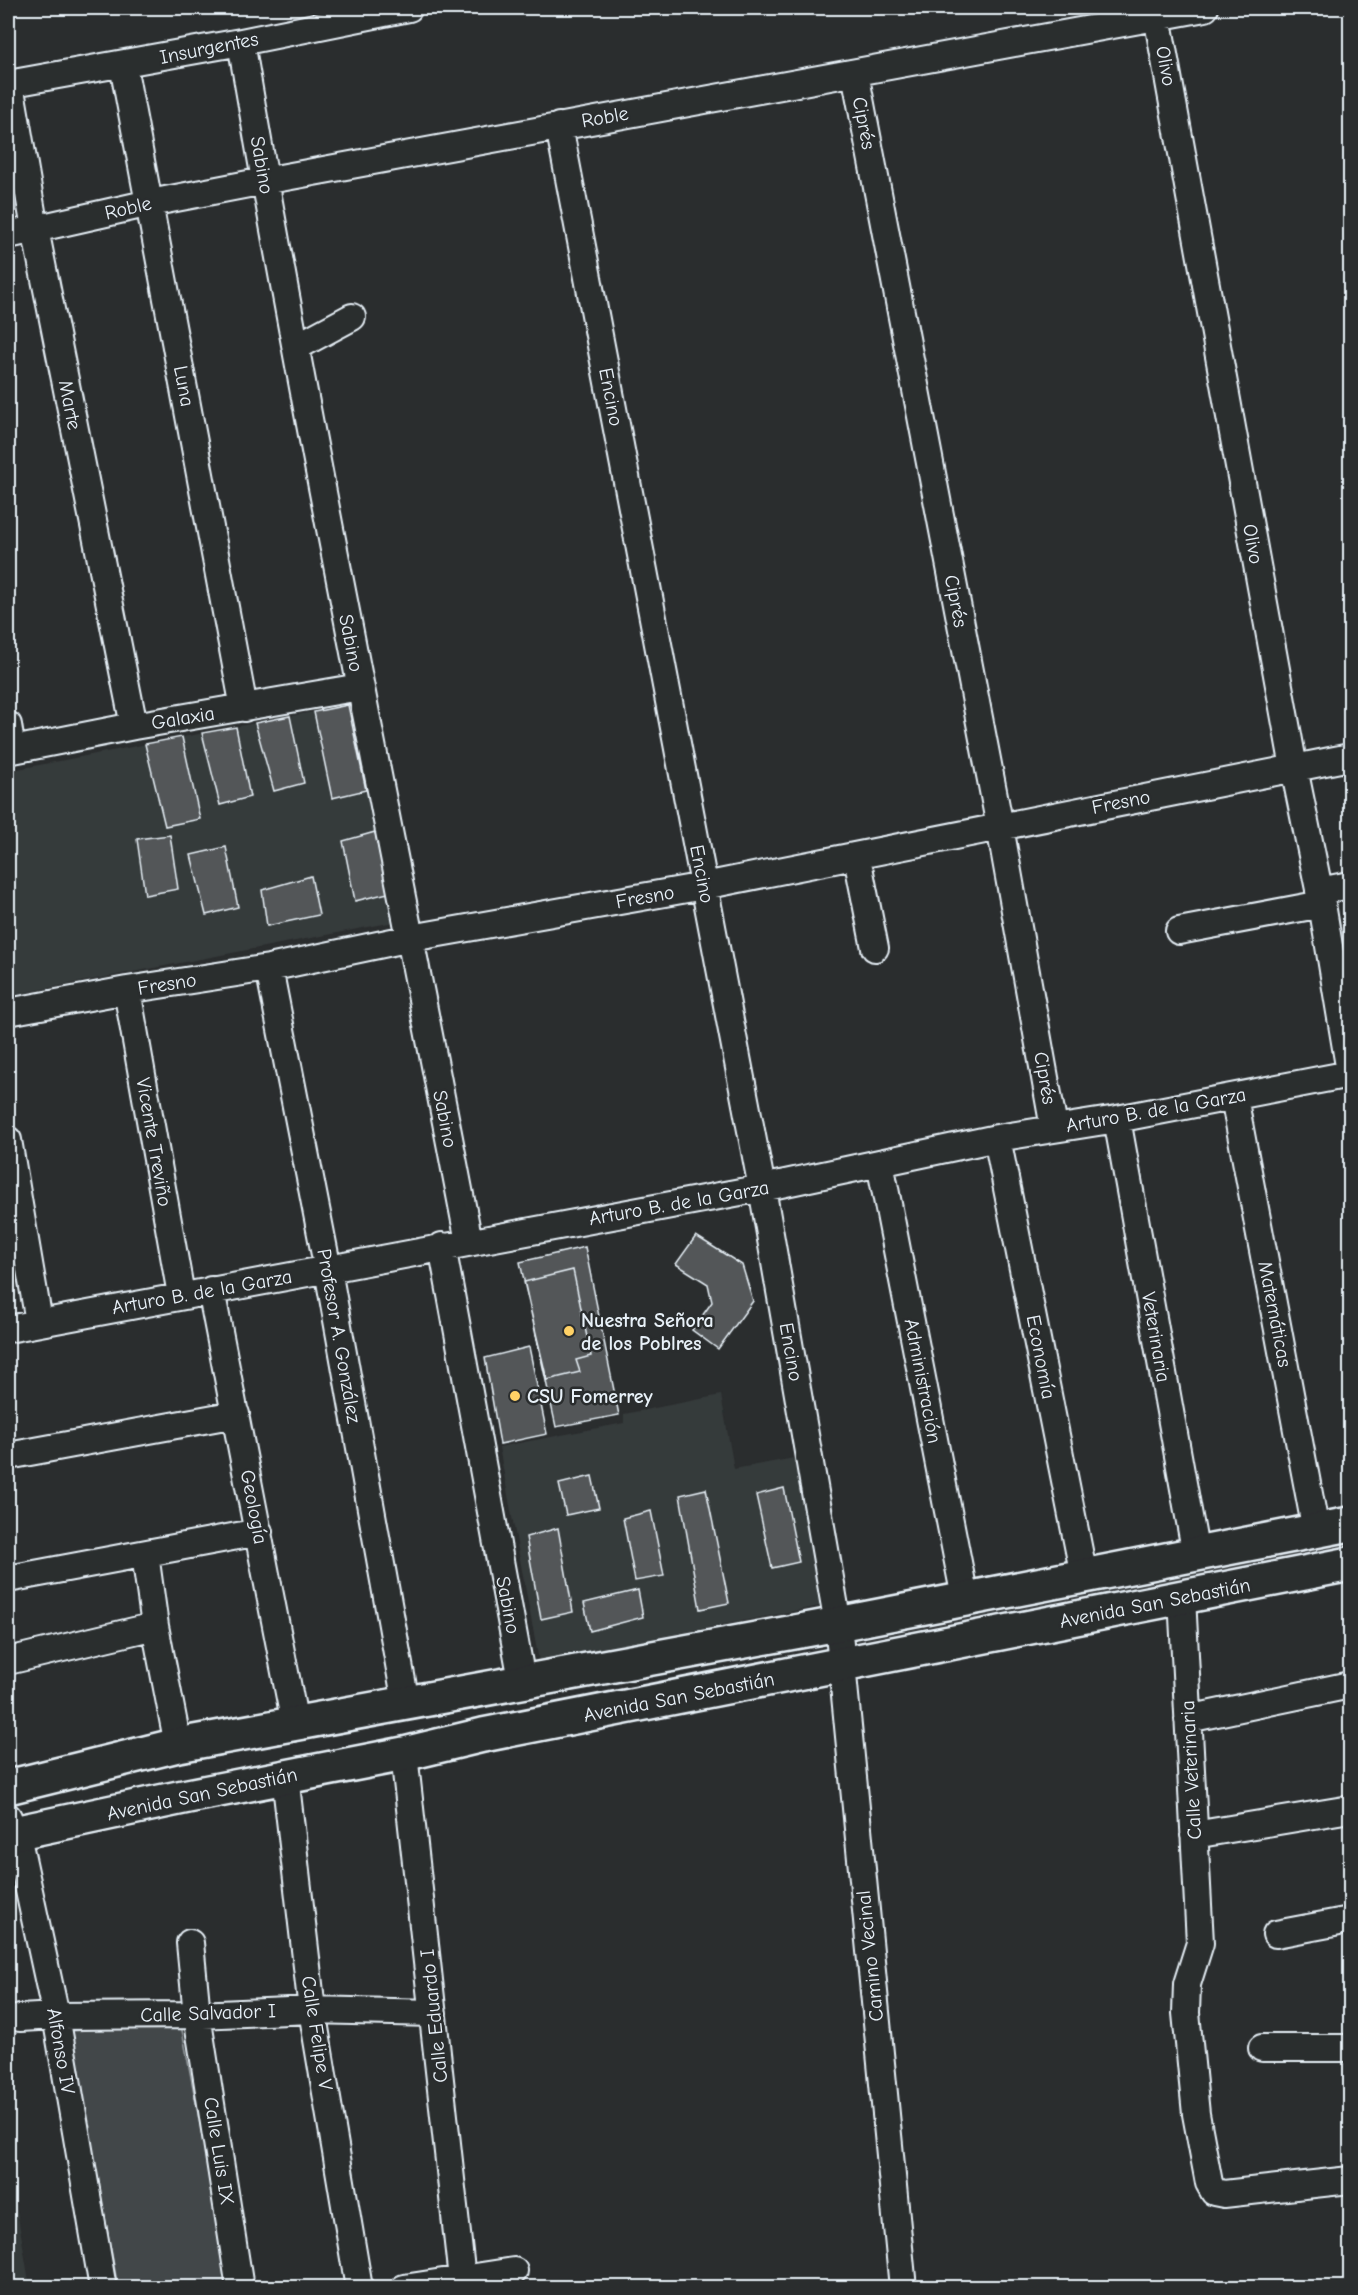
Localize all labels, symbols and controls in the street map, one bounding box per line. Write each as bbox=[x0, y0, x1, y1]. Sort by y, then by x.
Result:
street label: Insurgentes bbox=[158, 27, 260, 69]
street label: Olivo bbox=[1151, 44, 1181, 88]
street label: Ciprés bbox=[848, 95, 880, 151]
street label: Roble bbox=[580, 102, 630, 132]
street label: Sabino bbox=[246, 134, 278, 196]
street label: Roble bbox=[102, 191, 154, 225]
street label: Luna bbox=[169, 363, 199, 409]
street label: Encino bbox=[594, 366, 628, 428]
street label: Marte bbox=[54, 378, 86, 432]
street label: Olivo bbox=[1238, 522, 1268, 566]
street label: Ciprés bbox=[940, 573, 972, 629]
street label: Sabino bbox=[334, 612, 368, 674]
street label: Galaxia bbox=[150, 702, 216, 734]
street label: Fresno bbox=[1090, 785, 1152, 819]
street label: Encino bbox=[685, 843, 719, 905]
street label: Fresno bbox=[614, 881, 676, 913]
street label: Fresno bbox=[136, 968, 198, 1000]
street label: Ciprés bbox=[1029, 1050, 1061, 1106]
street label: Vicente Treviño bbox=[131, 1076, 177, 1208]
street label: Arturo B. de la Garza bbox=[1064, 1083, 1248, 1137]
street label: Sabino bbox=[428, 1088, 462, 1150]
street label: Arturo B. de la Garza bbox=[587, 1176, 771, 1230]
street label: Profesor A. González bbox=[312, 1247, 366, 1425]
street label: Matemáticas bbox=[1253, 1259, 1297, 1369]
street label: Arturo B. de la Garza bbox=[110, 1265, 294, 1319]
street label: Veterinaria bbox=[1137, 1290, 1175, 1384]
place label: Nuestra Señora de los Poblres bbox=[581, 1309, 714, 1355]
street label: Economía bbox=[1022, 1313, 1060, 1401]
street label: Administración bbox=[900, 1317, 946, 1445]
street label: Encino bbox=[775, 1321, 807, 1383]
marker: Nuestra Señora de los Poblres bbox=[562, 1324, 576, 1338]
place label: CSU Fomerrey bbox=[527, 1385, 653, 1408]
marker: CSU Fomerrey bbox=[508, 1389, 522, 1403]
street label: Geología bbox=[236, 1468, 272, 1546]
street label: Avenida San Sebastián bbox=[1058, 1573, 1252, 1633]
street label: Sabino bbox=[491, 1574, 525, 1636]
street label: Avenida San Sebastián bbox=[582, 1667, 776, 1727]
street label: Calle Veterinaria bbox=[1176, 1700, 1206, 1840]
street label: Avenida San Sebastián bbox=[105, 1763, 299, 1825]
street label: Camino Vecinal bbox=[852, 1889, 888, 2023]
street label: Calle Eduardo I bbox=[416, 1948, 452, 2084]
street label: Calle Felipe V bbox=[297, 1974, 337, 2092]
street label: Calle Salvador I bbox=[140, 1999, 276, 2027]
street label: Alfonso IV bbox=[42, 2006, 80, 2096]
street label: Calle Luis IX bbox=[199, 2095, 239, 2207]

